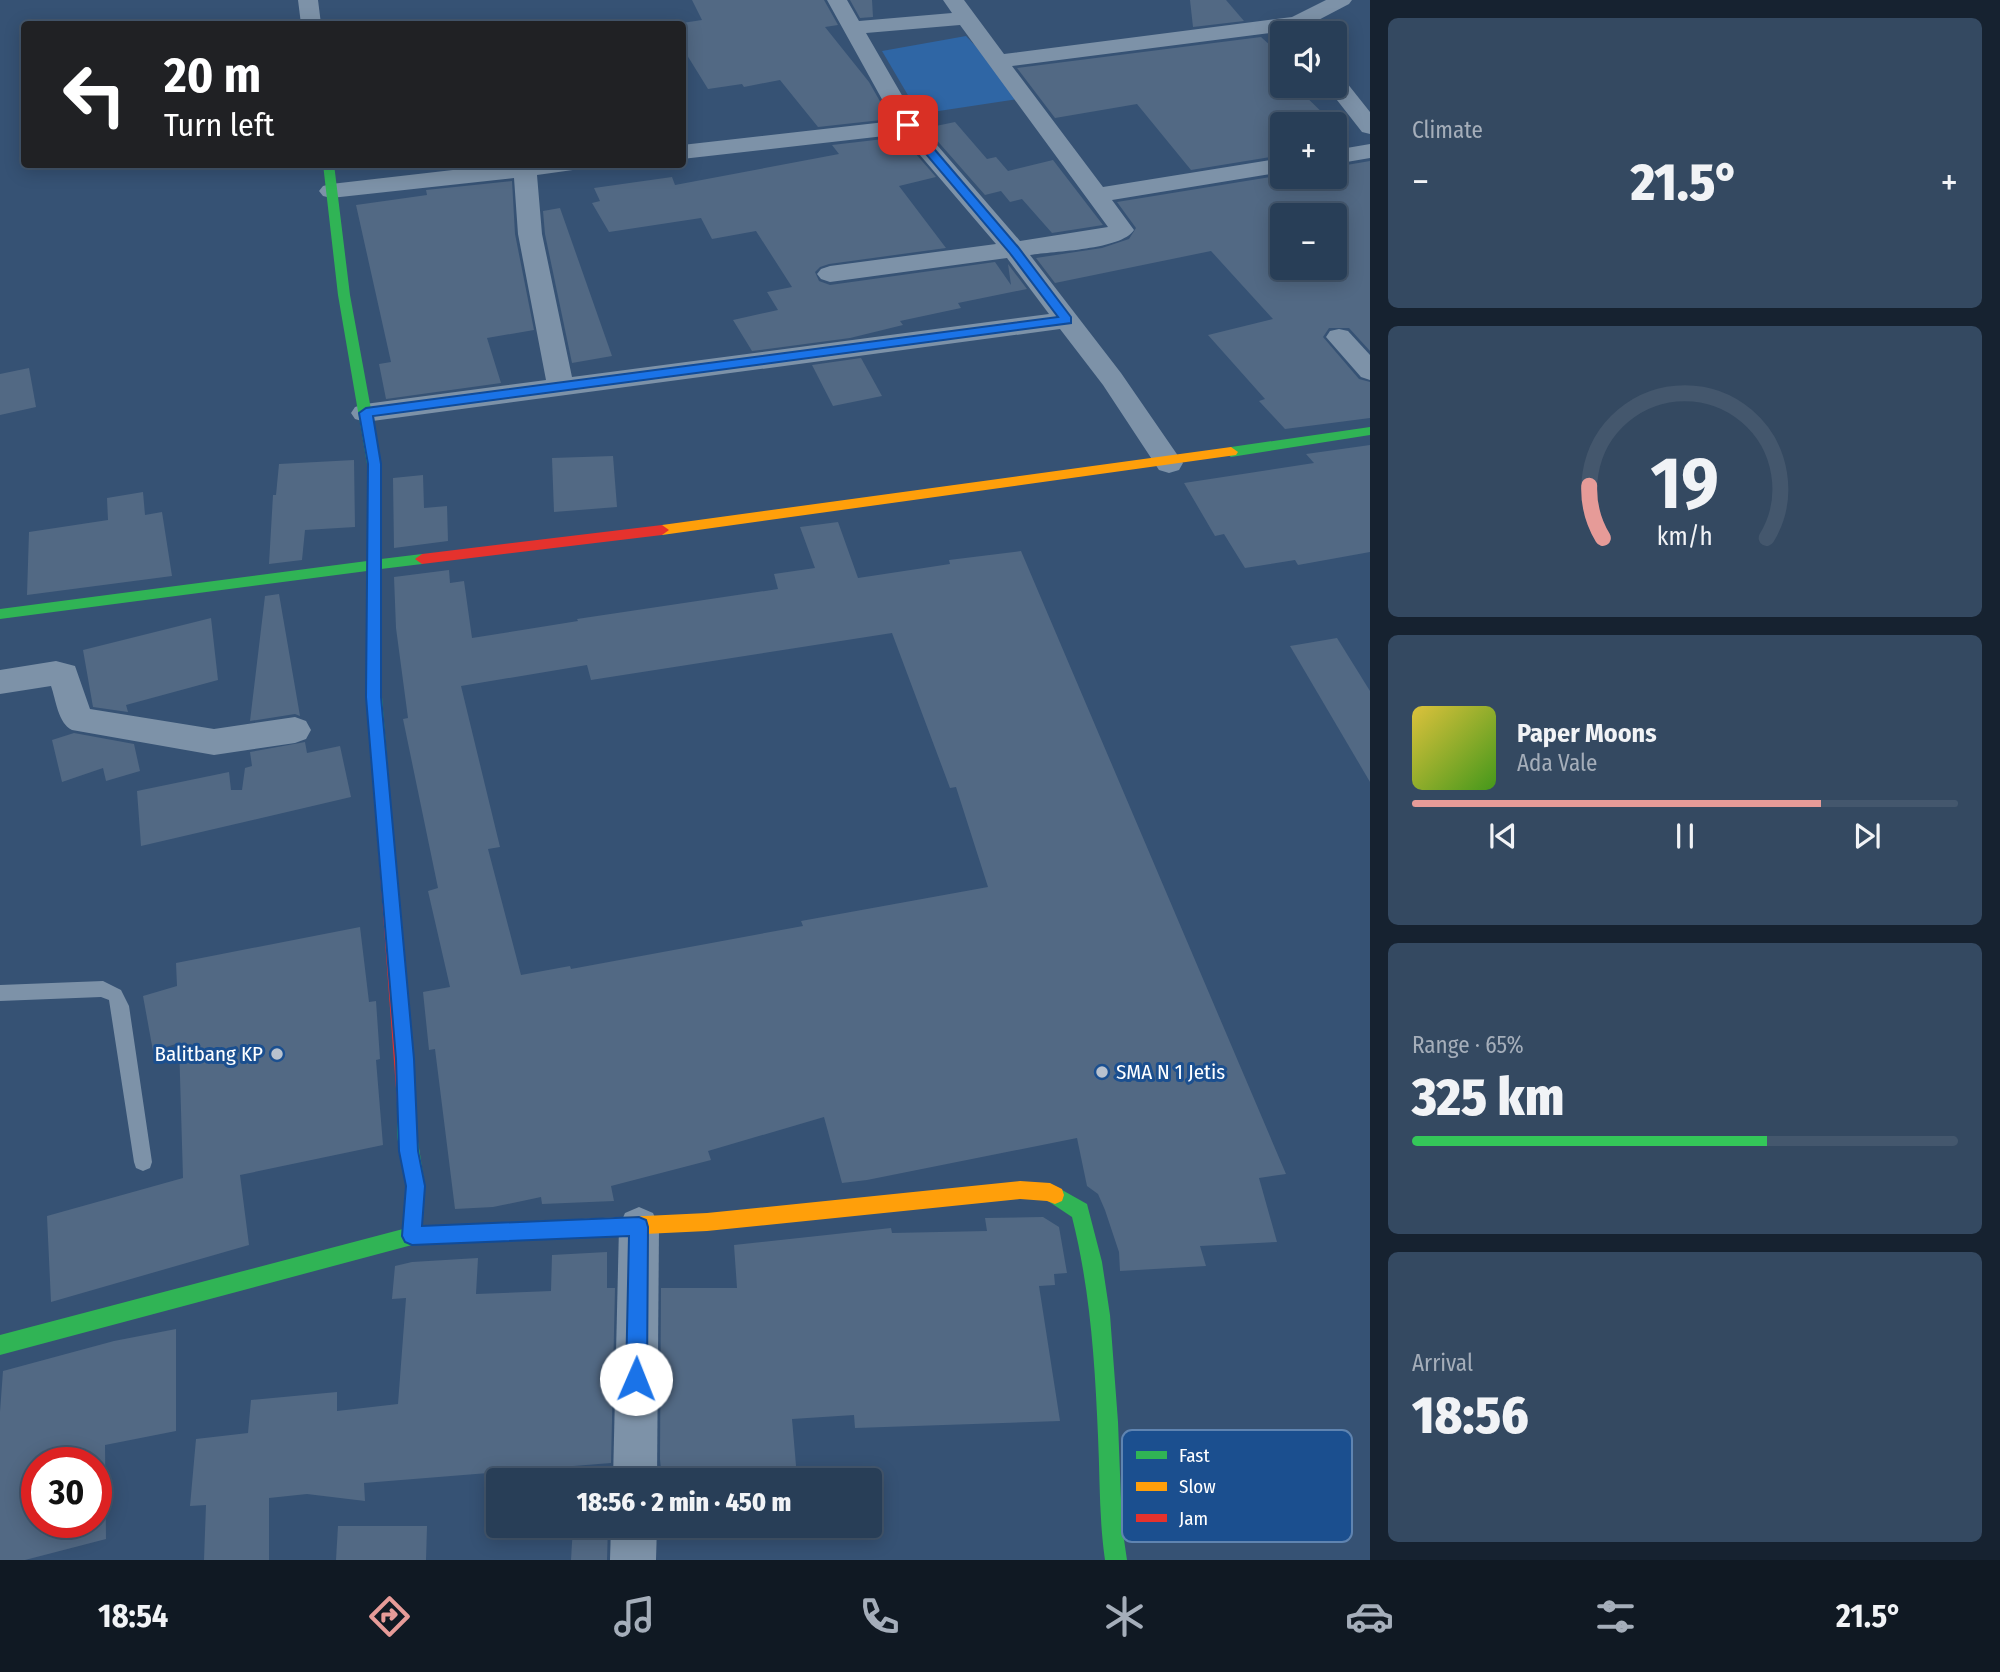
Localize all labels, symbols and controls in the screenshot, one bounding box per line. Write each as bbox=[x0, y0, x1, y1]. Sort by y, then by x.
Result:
map controls bbox=[1270, 21, 1347, 280]
button: sound bbox=[1270, 21, 1347, 98]
text: 20 m bbox=[164, 46, 261, 105]
icon: left bbox=[49, 49, 140, 140]
pin bbox=[878, 95, 938, 155]
text: Turn left bbox=[164, 106, 274, 144]
icon: arrive bbox=[889, 106, 927, 144]
button: + bbox=[1270, 112, 1347, 189]
text: Climate bbox=[1412, 116, 1483, 144]
text: 21.5° bbox=[1631, 151, 1739, 214]
text: − bbox=[1412, 159, 1429, 205]
text: + bbox=[1941, 159, 1958, 205]
button: − bbox=[1270, 203, 1347, 280]
text: 19 bbox=[1651, 440, 1719, 527]
text: km/h bbox=[1657, 521, 1713, 551]
text: Paper Moons bbox=[1517, 718, 1657, 749]
text: Ada Vale bbox=[1517, 749, 1597, 777]
icon: previous bbox=[1484, 817, 1522, 855]
icon: pause bbox=[1666, 817, 1704, 855]
icon: next bbox=[1848, 817, 1886, 855]
text: Range · 65% bbox=[1412, 1031, 1524, 1059]
place label: Balitbang KP bbox=[154, 1041, 263, 1067]
marker: Balitbang KP bbox=[269, 1046, 285, 1062]
place label: SMA N 1 Jetis bbox=[1116, 1059, 1225, 1085]
marker: SMA N 1 Jetis bbox=[1094, 1064, 1110, 1080]
text: 325 km bbox=[1412, 1066, 1564, 1129]
position arrow bbox=[599, 1342, 673, 1416]
text: Arrival bbox=[1412, 1349, 1473, 1377]
text: 18:56 bbox=[1412, 1384, 1529, 1447]
legend bbox=[1122, 1430, 1352, 1542]
text: Fast bbox=[1179, 1444, 1210, 1467]
speed limit sign: 30 bbox=[21, 1447, 112, 1538]
text: Slow bbox=[1179, 1475, 1216, 1498]
text: 18:56 · 2 min · 450 m bbox=[577, 1487, 791, 1518]
text: Jam bbox=[1179, 1507, 1208, 1530]
icon: directions bbox=[365, 1592, 414, 1641]
icon: music bbox=[610, 1592, 659, 1641]
icon: phone bbox=[855, 1592, 904, 1641]
icon: climate bbox=[1100, 1592, 1149, 1641]
icon: car bbox=[1345, 1592, 1394, 1641]
icon: filters bbox=[1591, 1592, 1640, 1641]
text: 18:54 bbox=[98, 1597, 168, 1635]
text: 21.5° bbox=[1836, 1597, 1902, 1635]

